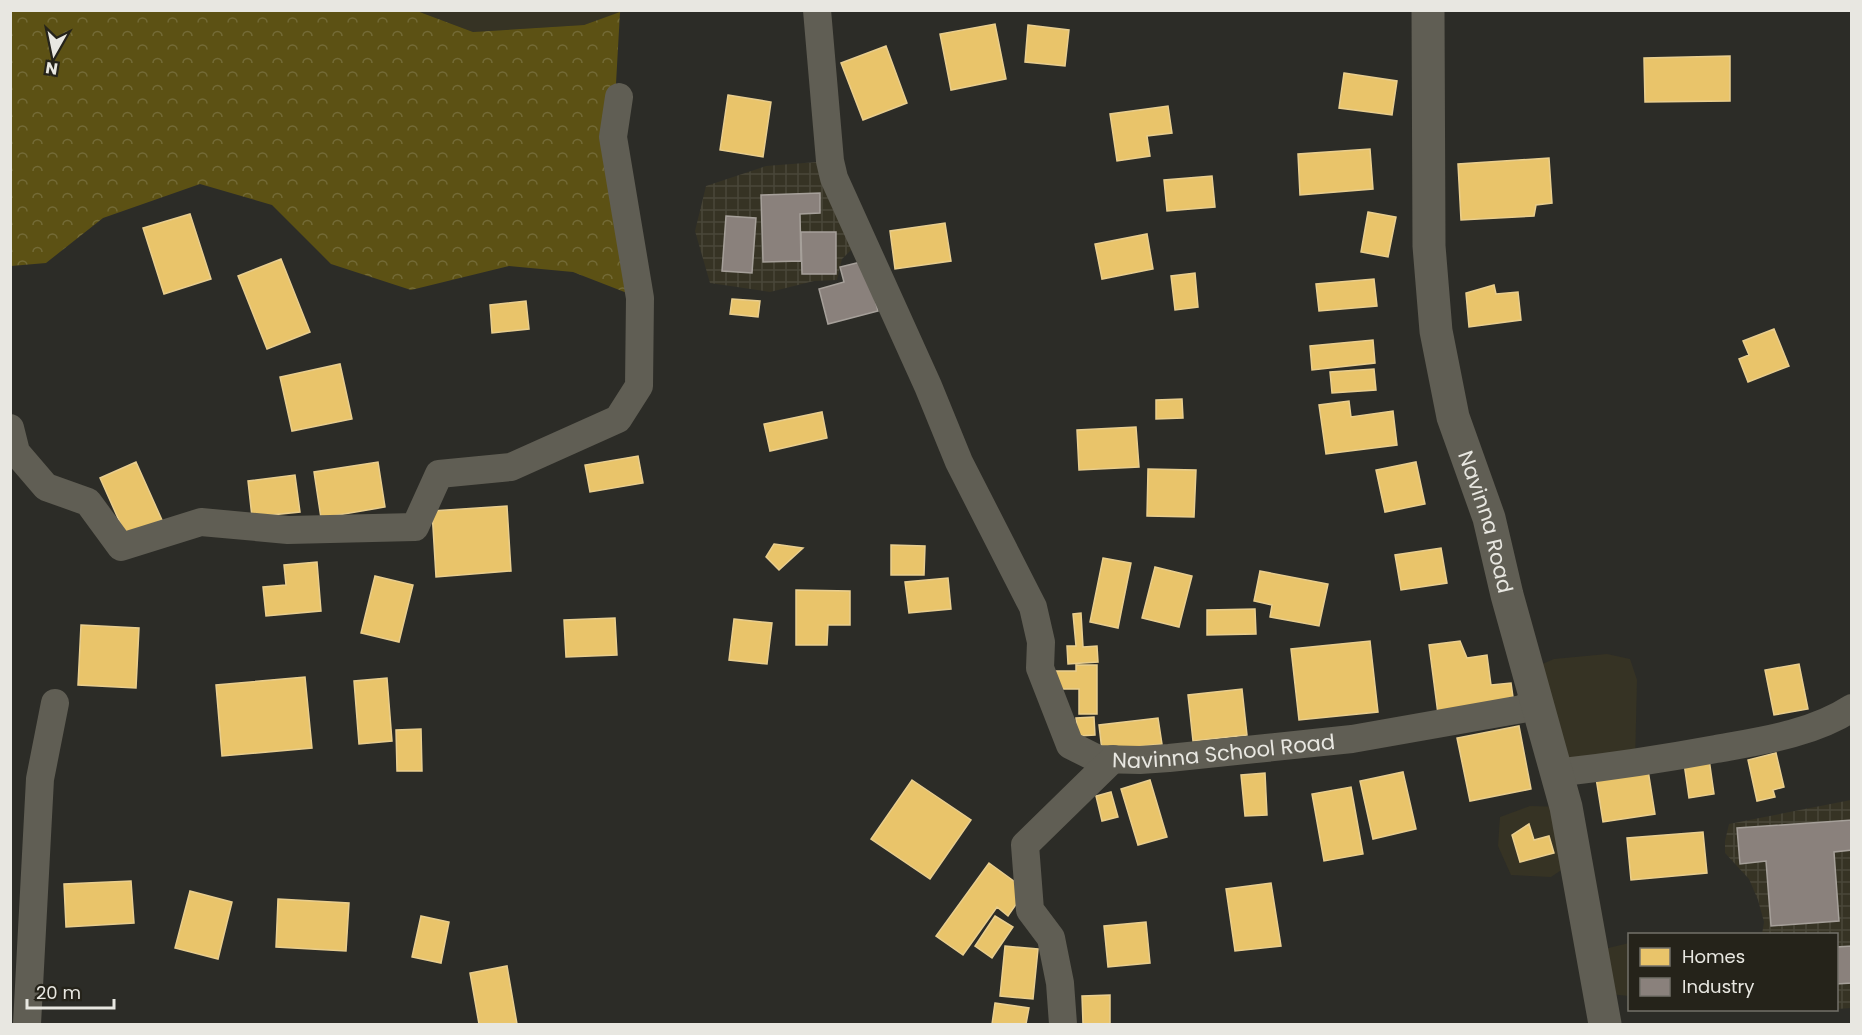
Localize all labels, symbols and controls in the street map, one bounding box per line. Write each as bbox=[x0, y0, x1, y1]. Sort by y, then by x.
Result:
north arrow bbox=[24, 24, 84, 84]
text: N bbox=[44, 56, 59, 81]
street label: Navinna Road bbox=[1452, 446, 1521, 596]
street label: Navinna School Road bbox=[1112, 726, 1336, 775]
legend bbox=[1628, 933, 1838, 1011]
text: Homes bbox=[1682, 944, 1745, 969]
scale bar bbox=[27, 972, 114, 1010]
text: Industry bbox=[1682, 974, 1754, 999]
text: 20 m bbox=[36, 980, 81, 1005]

